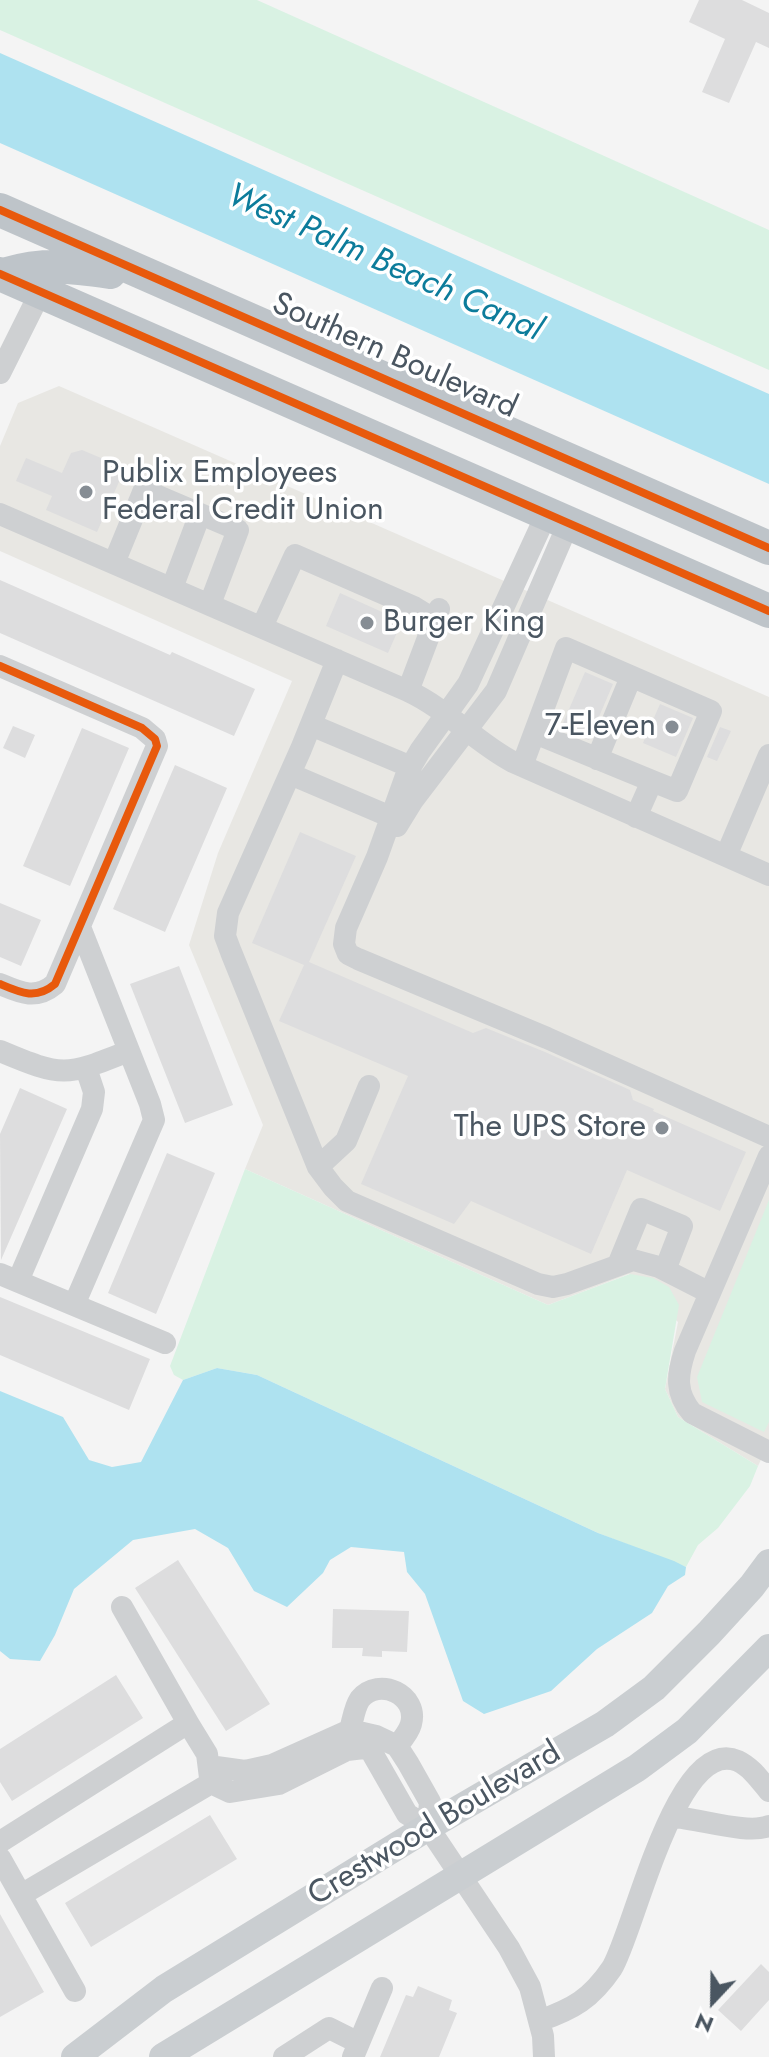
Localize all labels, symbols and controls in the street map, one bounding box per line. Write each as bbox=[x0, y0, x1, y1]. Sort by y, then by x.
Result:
water label: West Palm Beach Canal bbox=[220, 176, 548, 352]
street label: Southern Boulevard bbox=[265, 286, 523, 428]
place label: Publix Employees Federal Credit Union bbox=[102, 455, 384, 530]
marker: Publix Employees Federal Credit Union bbox=[77, 483, 95, 501]
place label: Burger King bbox=[383, 604, 545, 642]
marker: Burger King bbox=[358, 614, 376, 632]
place label: 7-Eleven bbox=[545, 708, 656, 746]
marker: 7-Eleven bbox=[663, 718, 681, 736]
place label: The UPS Store bbox=[454, 1109, 646, 1147]
marker: The UPS Store bbox=[653, 1119, 671, 1137]
street label: Crestwood Boulevard bbox=[302, 1734, 568, 1916]
north arrow bbox=[673, 1961, 753, 2041]
text: N bbox=[690, 2005, 718, 2041]

